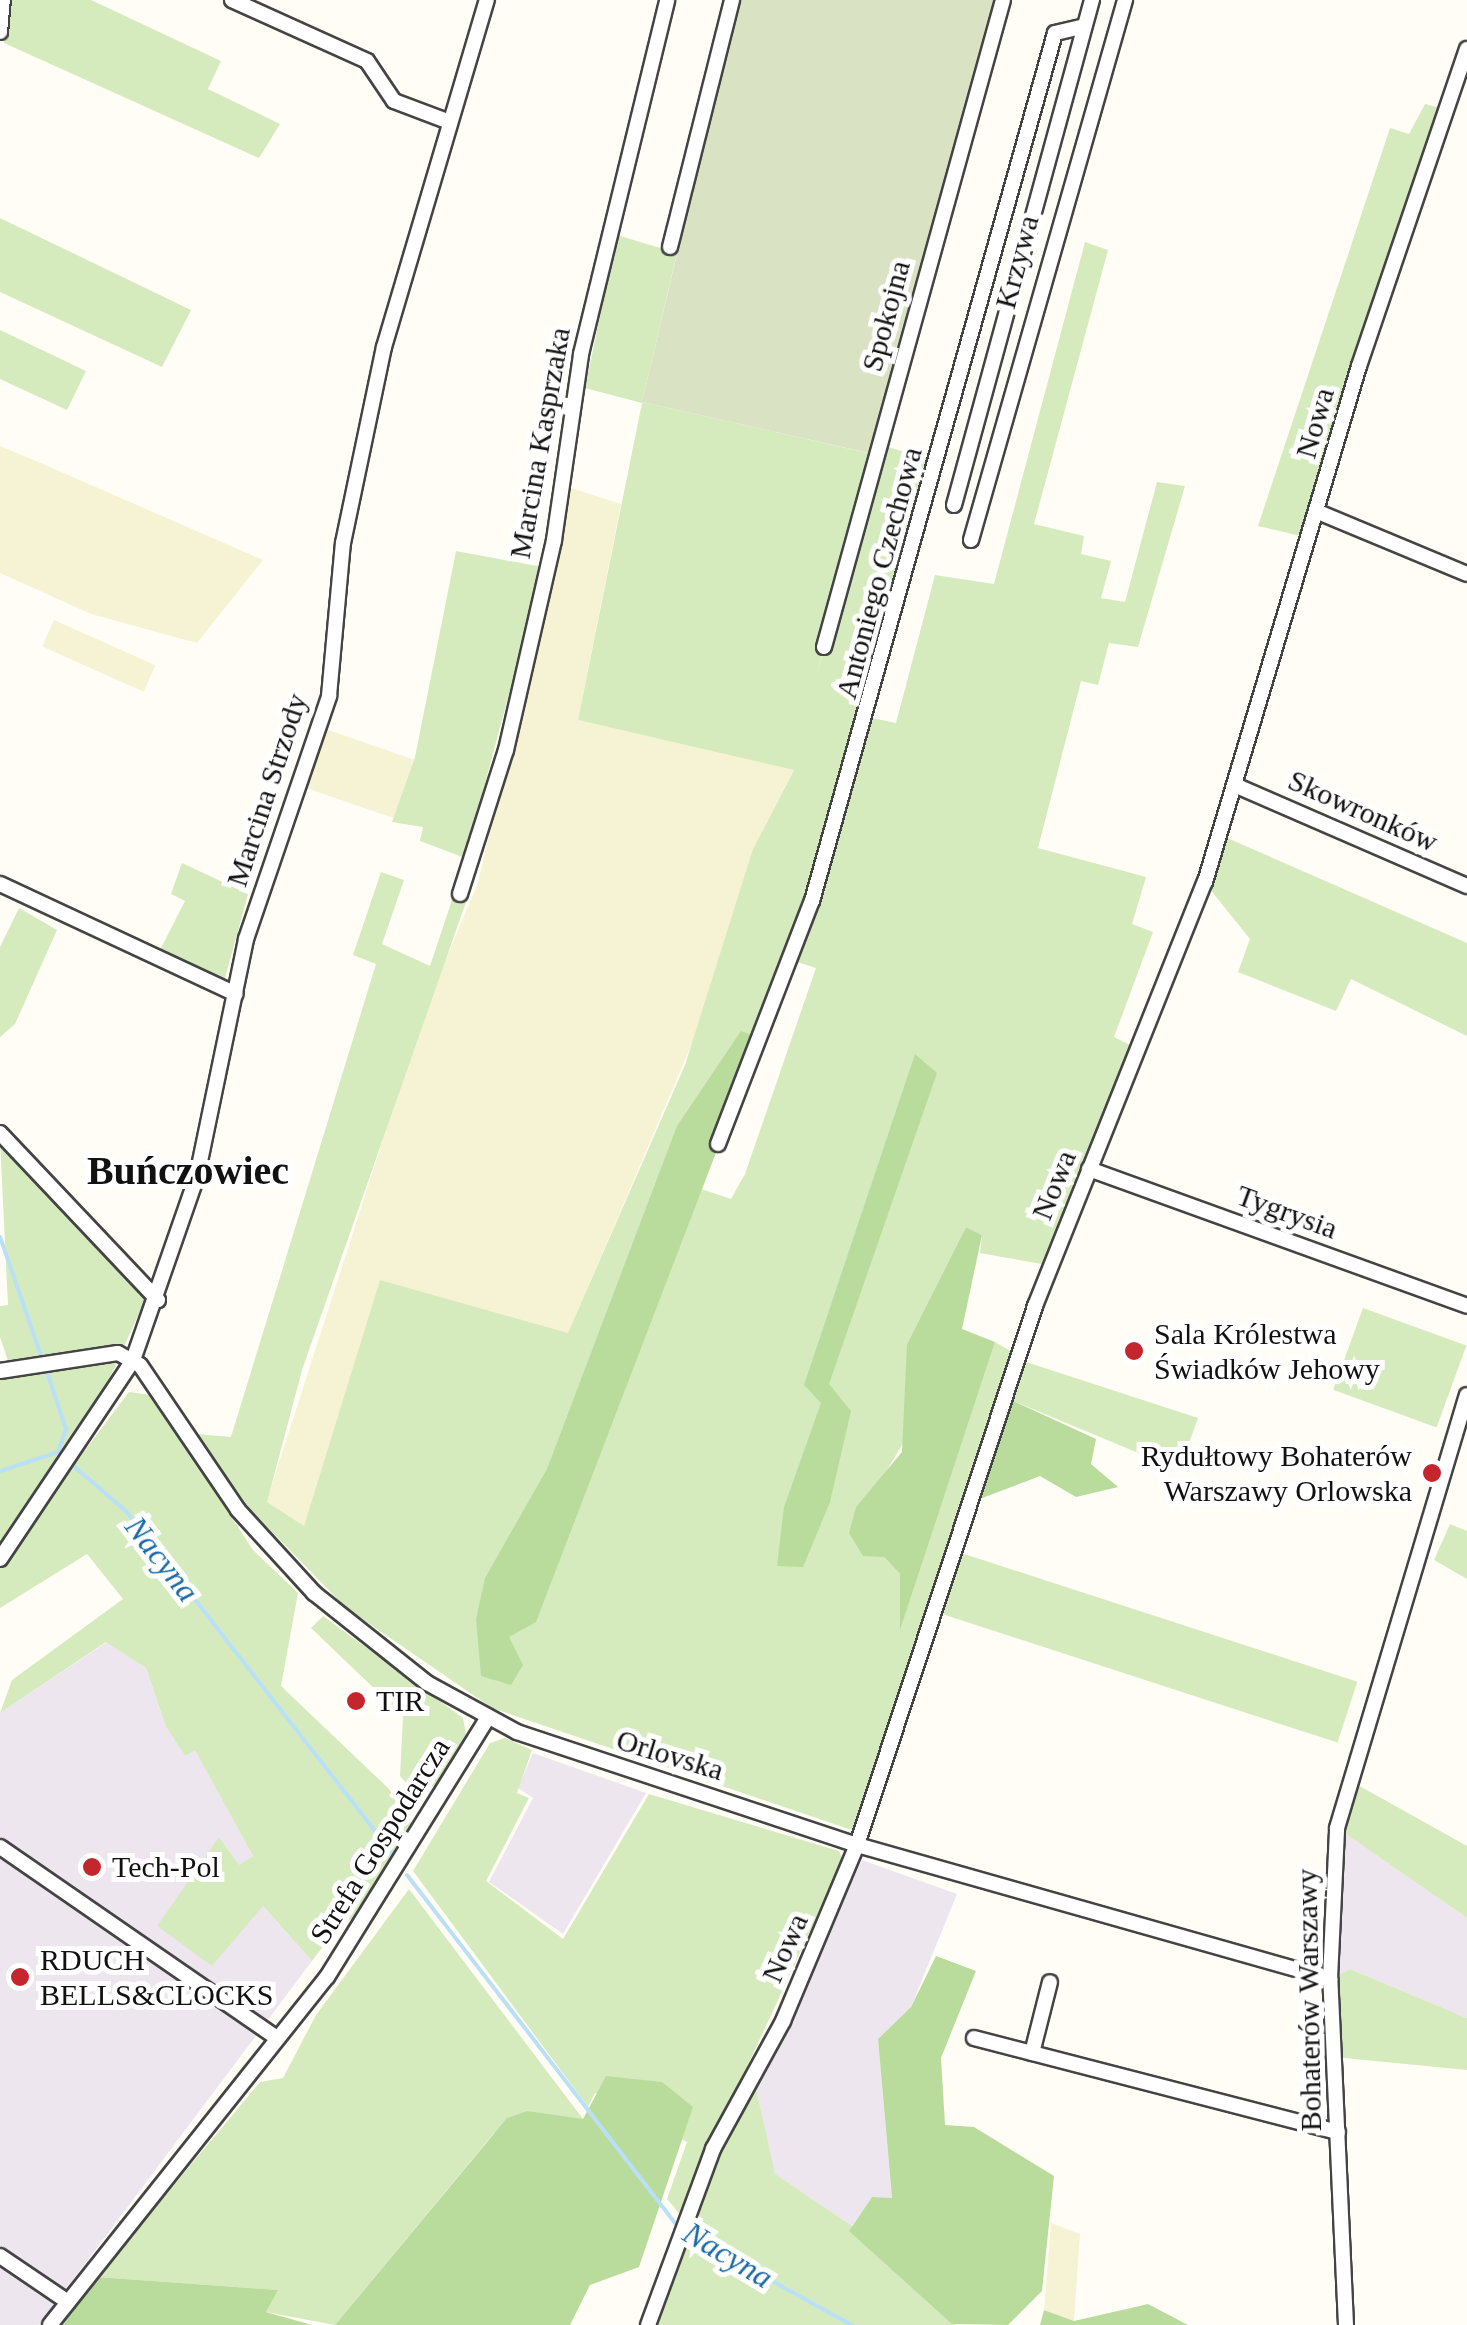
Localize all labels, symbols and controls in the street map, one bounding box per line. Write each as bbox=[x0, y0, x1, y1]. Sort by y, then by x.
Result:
street label: Krzywa bbox=[987, 211, 1047, 313]
street label: Spokojna bbox=[854, 257, 918, 375]
street label: Marcina Kasprzaka bbox=[502, 325, 578, 561]
street label: Nowa bbox=[1288, 384, 1342, 462]
street label: Antoniego Czechowa bbox=[828, 443, 930, 703]
street label: Marcina Strzody bbox=[219, 689, 315, 891]
street label: Skowronków bbox=[1283, 762, 1443, 860]
street label: Nowa bbox=[1024, 1145, 1084, 1225]
district label: Buńczowiec bbox=[87, 1147, 289, 1195]
street label: Tygrysia bbox=[1232, 1177, 1342, 1247]
place label: Sala Królestwa Świadków Jehowy bbox=[1154, 1316, 1380, 1386]
marker: Sala Królestwa Świadków Jehowy bbox=[1123, 1340, 1145, 1362]
place label: Rydułtowy Bohaterów Warszawy Orlowska bbox=[1141, 1438, 1412, 1508]
marker: Rydułtowy Bohaterów Warszawy Orlowska bbox=[1421, 1462, 1443, 1484]
water label: Nacyna bbox=[117, 1509, 207, 1609]
place label: TIR bbox=[376, 1683, 424, 1719]
marker: TIR bbox=[345, 1690, 367, 1712]
street label: Orlovska bbox=[612, 1722, 728, 1788]
street label: Strefa Gospodarcza bbox=[302, 1732, 458, 1950]
place label: Tech-Pol bbox=[112, 1849, 220, 1885]
marker: Tech-Pol bbox=[81, 1856, 103, 1878]
street label: Bohaterów Warszawy bbox=[1289, 1868, 1329, 2132]
street label: Nowa bbox=[754, 1908, 816, 1988]
place label: RDUCH BELLS&CLOCKS bbox=[40, 1942, 273, 2012]
marker: RDUCH BELLS&CLOCKS bbox=[9, 1966, 31, 1988]
water label: Nacyna bbox=[676, 2213, 780, 2297]

